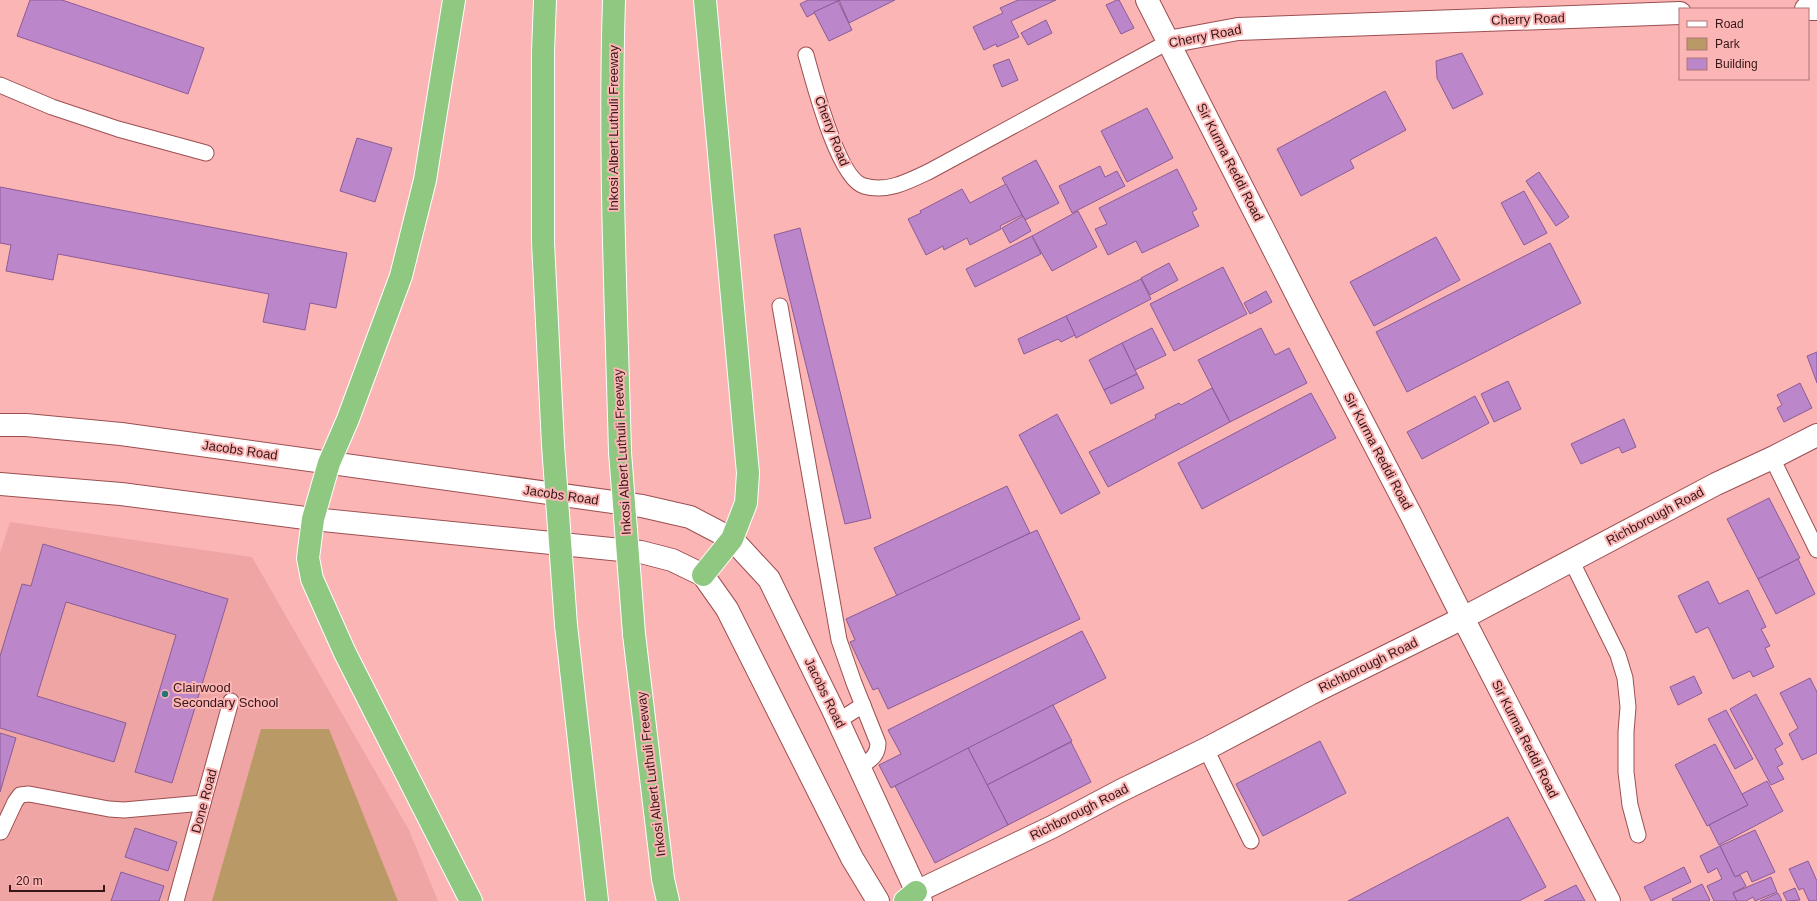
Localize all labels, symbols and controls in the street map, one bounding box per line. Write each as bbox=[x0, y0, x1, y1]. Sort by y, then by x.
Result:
legend bbox=[1679, 8, 1809, 80]
street label: Cherry Road bbox=[1491, 10, 1565, 28]
text: Road bbox=[1715, 17, 1744, 31]
street label: Cherry Road bbox=[1167, 22, 1243, 50]
text: Park bbox=[1715, 37, 1741, 51]
street label: Inkosi Albert Luthuli Freeway bbox=[606, 44, 621, 211]
text: Building bbox=[1715, 57, 1758, 71]
street label: Cherry Road bbox=[812, 94, 852, 168]
street label: Sir Kurma Reddi Road bbox=[1194, 101, 1266, 223]
street label: Inkosi Albert Luthuli Freeway bbox=[610, 368, 634, 535]
street label: Sir Kurma Reddi Road bbox=[1341, 390, 1415, 512]
street label: Jacobs Road bbox=[201, 437, 279, 463]
street label: Jacobs Road bbox=[522, 482, 600, 508]
street label: Richborough Road bbox=[1604, 484, 1706, 548]
street label: Richborough Road bbox=[1316, 634, 1420, 696]
street label: Jacobs Road bbox=[802, 656, 848, 730]
street label: Sir Kurma Reddi Road bbox=[1489, 678, 1561, 800]
place label: Clairwood Secondary School bbox=[173, 680, 279, 710]
marker: Clairwood Secondary School bbox=[160, 689, 170, 699]
street label: Inkosi Albert Luthuli Freeway bbox=[633, 690, 669, 857]
street label: Done Road bbox=[188, 767, 220, 835]
street label: Richborough Road bbox=[1027, 781, 1131, 843]
scale bar bbox=[10, 867, 104, 893]
text: 20 m bbox=[16, 874, 43, 888]

